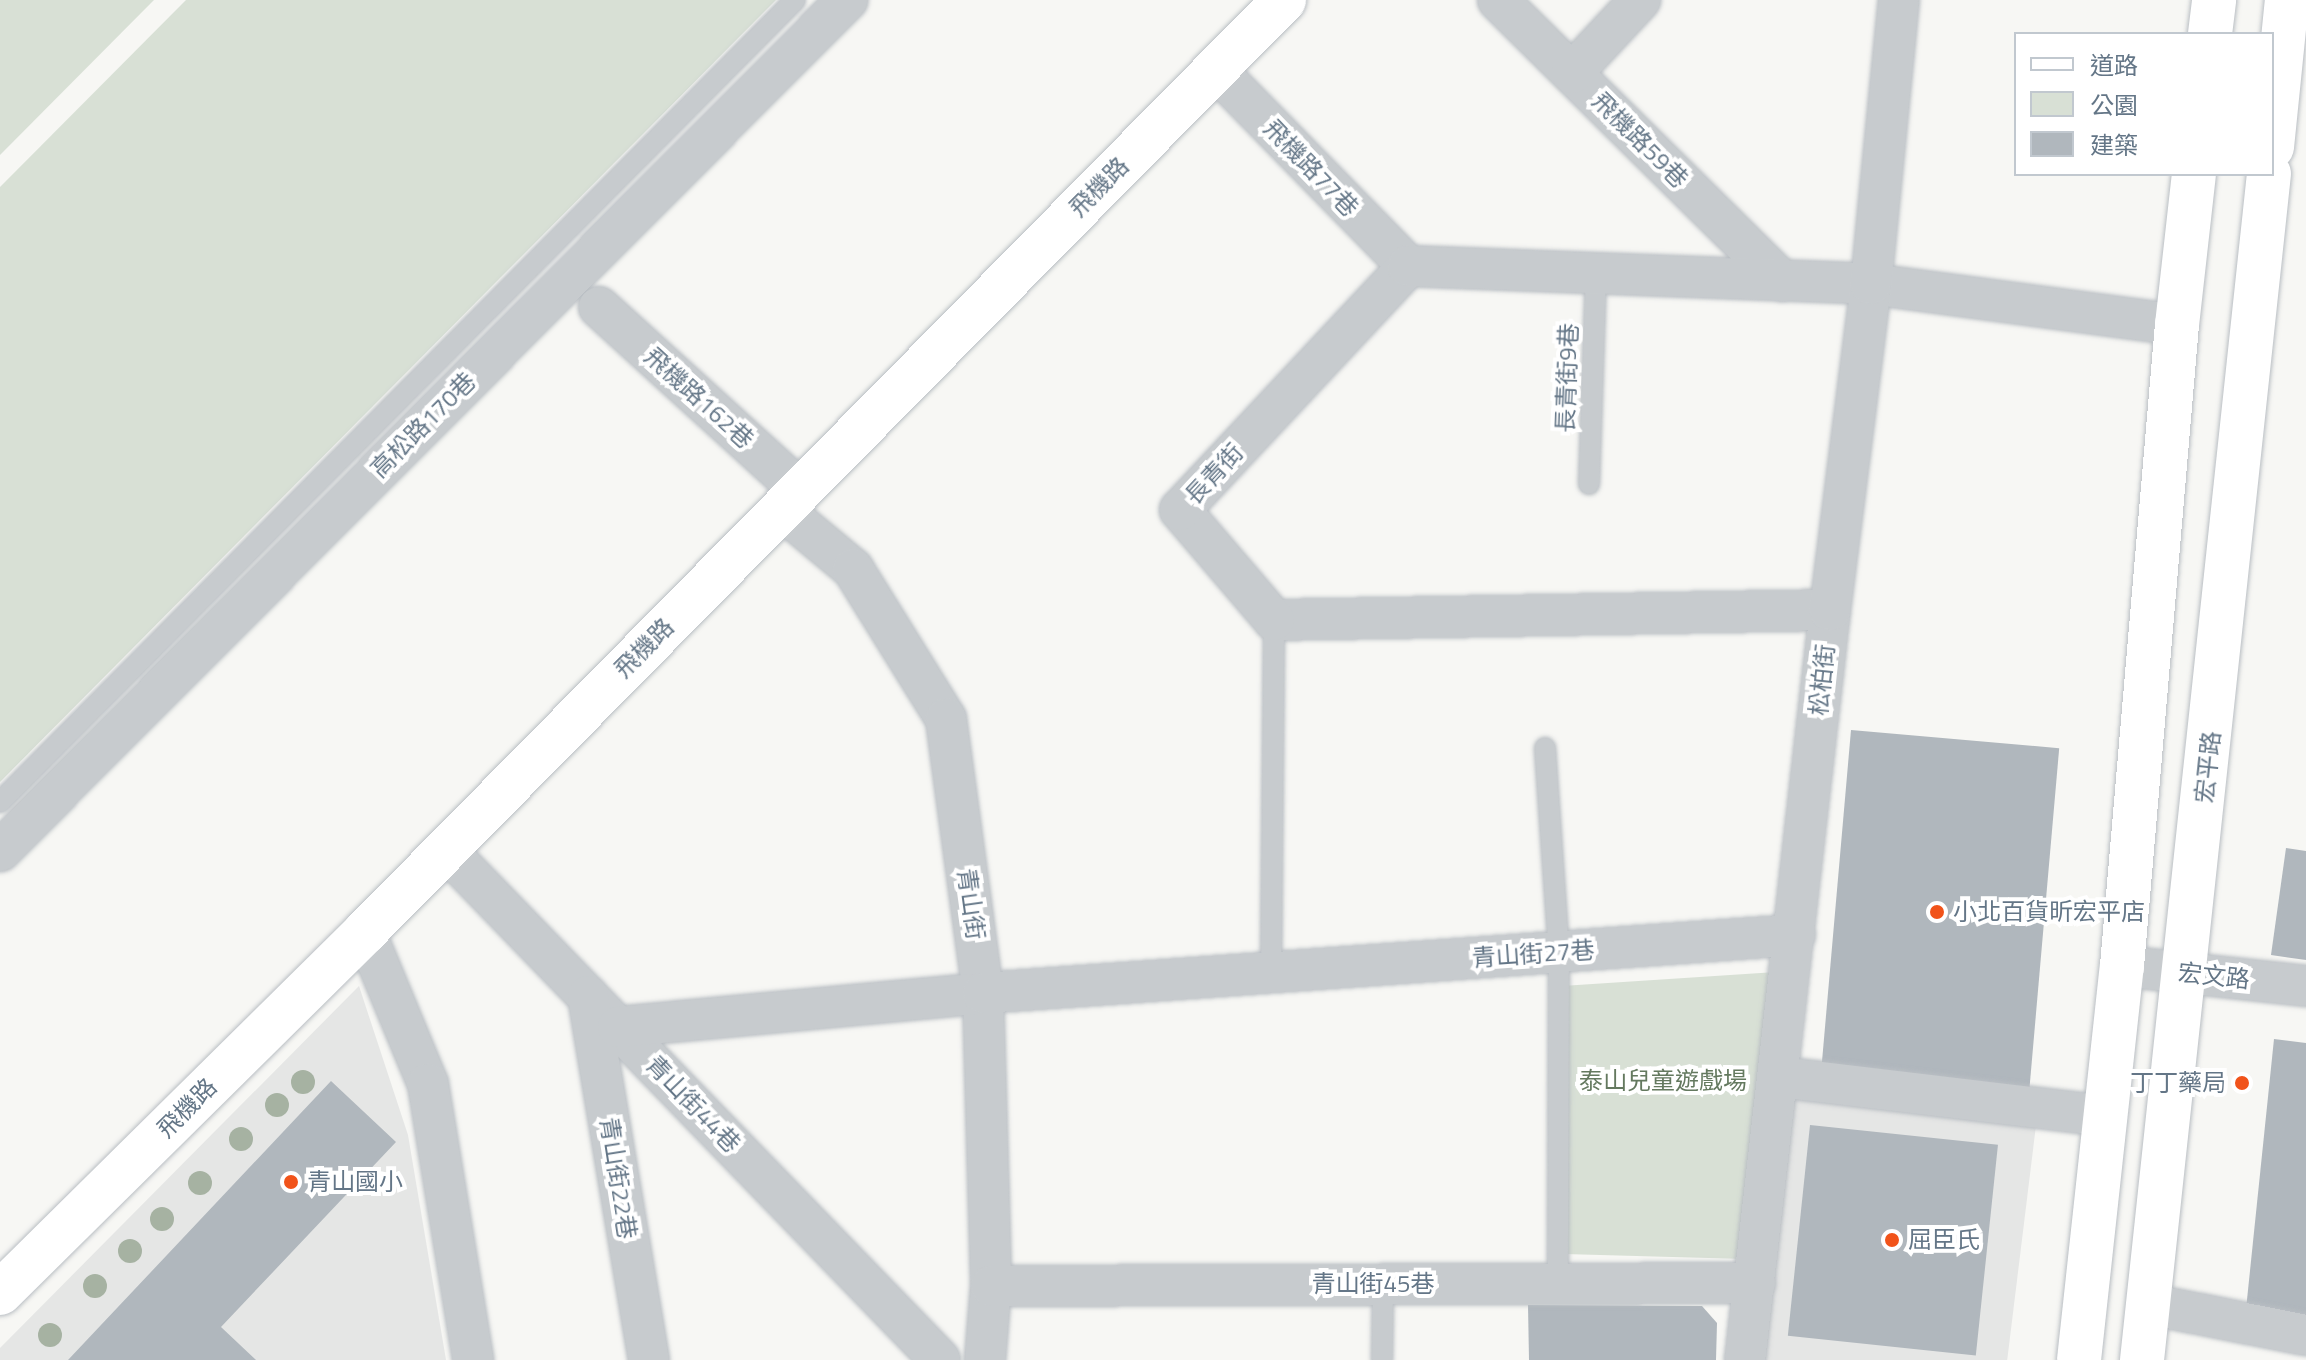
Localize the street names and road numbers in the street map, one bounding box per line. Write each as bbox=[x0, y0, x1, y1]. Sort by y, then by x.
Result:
street label: 飛機路59巷 bbox=[1586, 86, 1694, 194]
street label: 飛機路77巷 bbox=[1258, 114, 1364, 222]
street label: 飛機路 bbox=[1063, 151, 1135, 223]
street label: 長青街9巷 bbox=[1551, 323, 1583, 433]
street label: 飛機路162巷 bbox=[639, 342, 759, 454]
street label: 高松路170巷 bbox=[365, 367, 481, 483]
street label: 長青街 bbox=[1179, 438, 1249, 510]
street label: 飛機路 bbox=[608, 612, 680, 684]
street label: 松柏街 bbox=[1804, 643, 1840, 717]
street label: 宏平路 bbox=[2190, 730, 2226, 804]
street label: 青山街 bbox=[952, 866, 990, 942]
street label: 青山街27巷 bbox=[1471, 935, 1595, 973]
street label: 宏文路 bbox=[2177, 958, 2251, 994]
street label: 青山街44巷 bbox=[640, 1050, 746, 1158]
street label: 飛機路 bbox=[151, 1072, 223, 1144]
street label: 青山街22巷 bbox=[594, 1115, 642, 1241]
street label: 青山街45巷 bbox=[1312, 1270, 1434, 1298]

